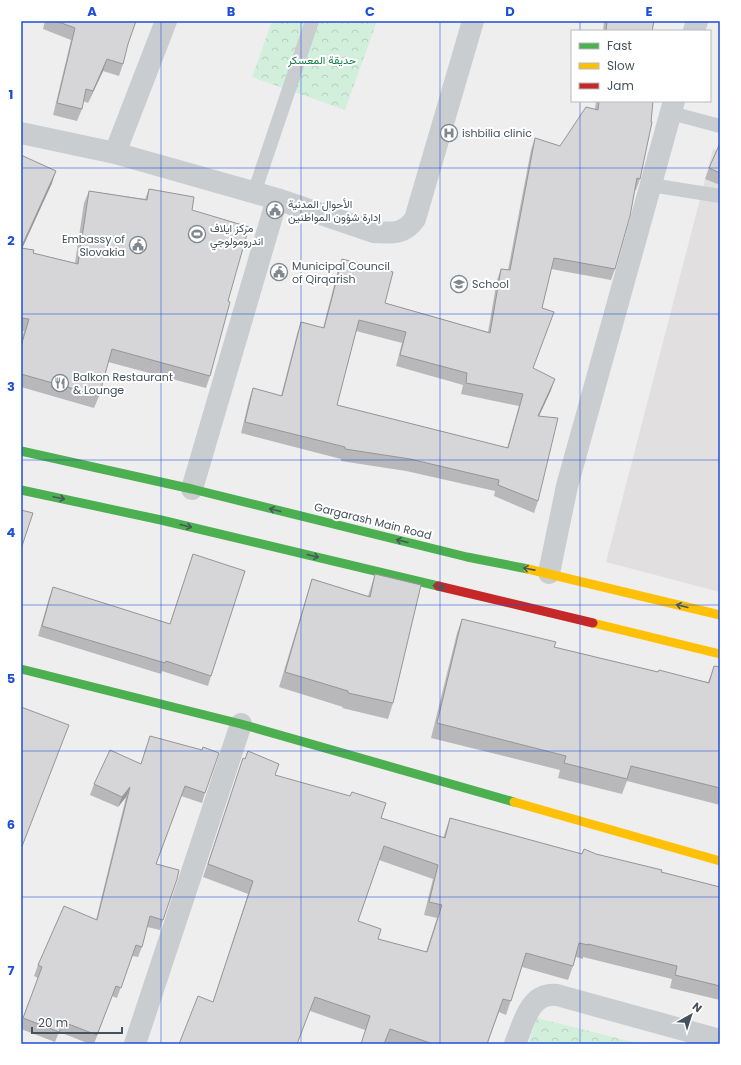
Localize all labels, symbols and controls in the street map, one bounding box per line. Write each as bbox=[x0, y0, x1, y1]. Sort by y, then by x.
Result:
text: A bbox=[87, 2, 97, 21]
text: B bbox=[227, 2, 236, 21]
text: C bbox=[365, 2, 375, 21]
text: D bbox=[505, 2, 515, 21]
text: E bbox=[645, 2, 653, 21]
legend bbox=[571, 30, 711, 102]
text: Fast bbox=[607, 37, 632, 54]
park label: حديقة المعسكر bbox=[287, 52, 356, 68]
text: Slow bbox=[607, 57, 635, 74]
text: Jam bbox=[607, 77, 634, 94]
text: 1 bbox=[9, 85, 13, 104]
hospital icon: ishbilia clinic bbox=[439, 123, 459, 143]
place label: ishbilia clinic bbox=[462, 125, 532, 141]
place label: الأحوال المدنية إدارة شؤون المواطنين bbox=[288, 196, 381, 225]
public building icon: الأحوال المدنية إدارة شؤون المواطنين bbox=[265, 200, 285, 220]
place label: مركز ايلاف اندرومولوجي bbox=[210, 220, 263, 251]
sports icon: مركز ايلاف اندرومولوجي bbox=[187, 224, 207, 244]
text: 2 bbox=[7, 231, 15, 250]
place label: Embassy of Slovakia bbox=[62, 231, 125, 260]
public building icon: Embassy of Slovakia bbox=[128, 235, 148, 255]
place label: Municipal Council of Qirqarish bbox=[292, 258, 390, 287]
public building icon: Municipal Council of Qirqarish bbox=[269, 262, 289, 282]
school or university icon: School bbox=[449, 274, 469, 294]
place label: School bbox=[472, 276, 509, 292]
place label: Balkon Restaurant & Lounge bbox=[73, 369, 173, 398]
restaurant icon: Balkon Restaurant & Lounge bbox=[50, 373, 70, 393]
text: 3 bbox=[7, 377, 15, 396]
one-way arrow bbox=[52, 495, 65, 503]
street label: Gargarash Main Road bbox=[313, 499, 433, 543]
one-way arrow bbox=[269, 505, 282, 513]
text: 4 bbox=[7, 523, 16, 542]
one-way arrow bbox=[179, 523, 192, 530]
one-way arrow bbox=[396, 536, 409, 544]
one-way arrow bbox=[306, 553, 319, 561]
one-way arrow bbox=[522, 565, 535, 573]
one-way arrow bbox=[432, 583, 445, 591]
one-way arrow bbox=[676, 602, 689, 609]
text: 5 bbox=[7, 669, 15, 688]
text: 6 bbox=[7, 815, 15, 834]
text: 7 bbox=[8, 961, 15, 980]
north arrow bbox=[671, 995, 711, 1035]
text: N bbox=[689, 998, 706, 1016]
scale bar bbox=[32, 1009, 122, 1035]
text: 20 m bbox=[38, 1014, 68, 1031]

